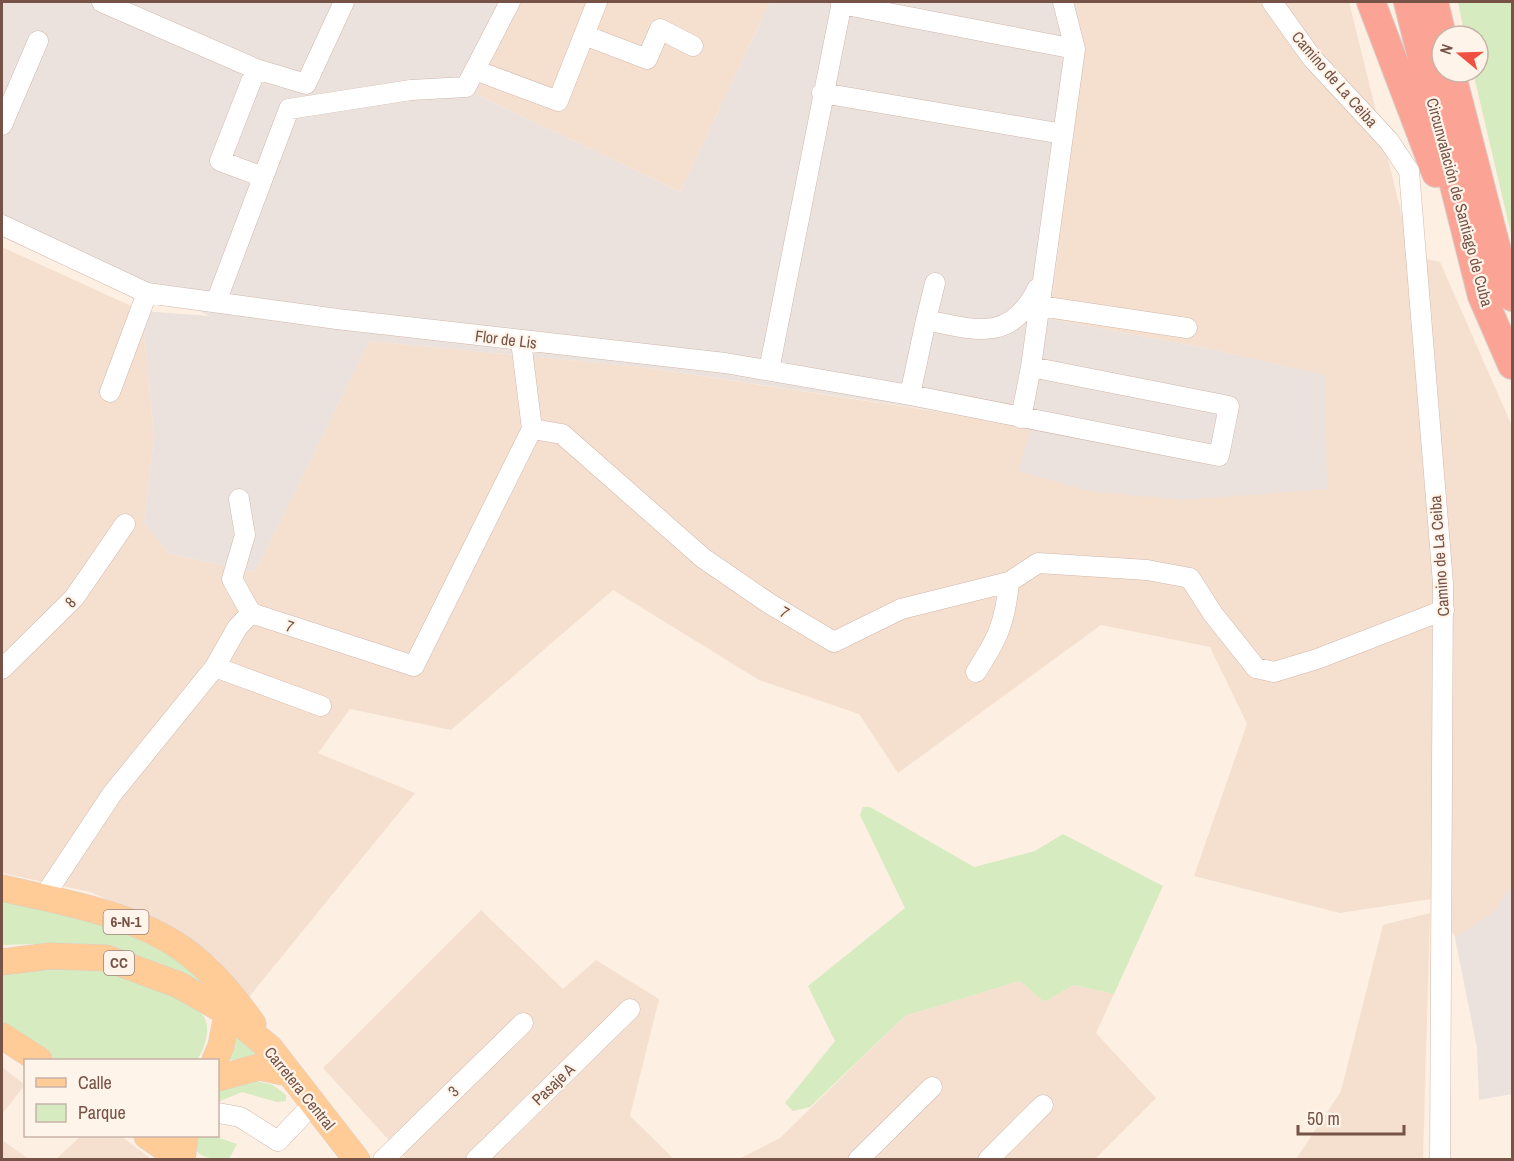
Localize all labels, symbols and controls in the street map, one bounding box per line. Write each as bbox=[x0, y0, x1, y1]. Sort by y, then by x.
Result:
north arrow bbox=[1430, 24, 1490, 84]
street label: Camino de La Ceiba bbox=[1287, 26, 1383, 132]
text: N bbox=[1434, 41, 1458, 57]
street label: Circunvalación de Santiago de Cuba bbox=[1422, 95, 1499, 309]
street label: Flor de Lis bbox=[474, 324, 538, 354]
street label: Camino de La Ceiba bbox=[1424, 494, 1454, 617]
street label: 8 bbox=[59, 592, 81, 612]
street label: 7 bbox=[776, 601, 794, 623]
street label: 7 bbox=[283, 614, 297, 638]
road number: 6-N-1 bbox=[104, 910, 148, 934]
road number: CC bbox=[104, 951, 134, 975]
street label: Carretera Central bbox=[260, 1042, 340, 1134]
street label: Pasaje A bbox=[527, 1058, 579, 1110]
legend bbox=[24, 1059, 219, 1137]
text: Calle bbox=[78, 1070, 112, 1095]
street label: 3 bbox=[443, 1081, 463, 1101]
scale bar bbox=[1298, 1098, 1404, 1136]
text: Parque bbox=[78, 1100, 126, 1125]
text: 50 m bbox=[1307, 1106, 1340, 1131]

